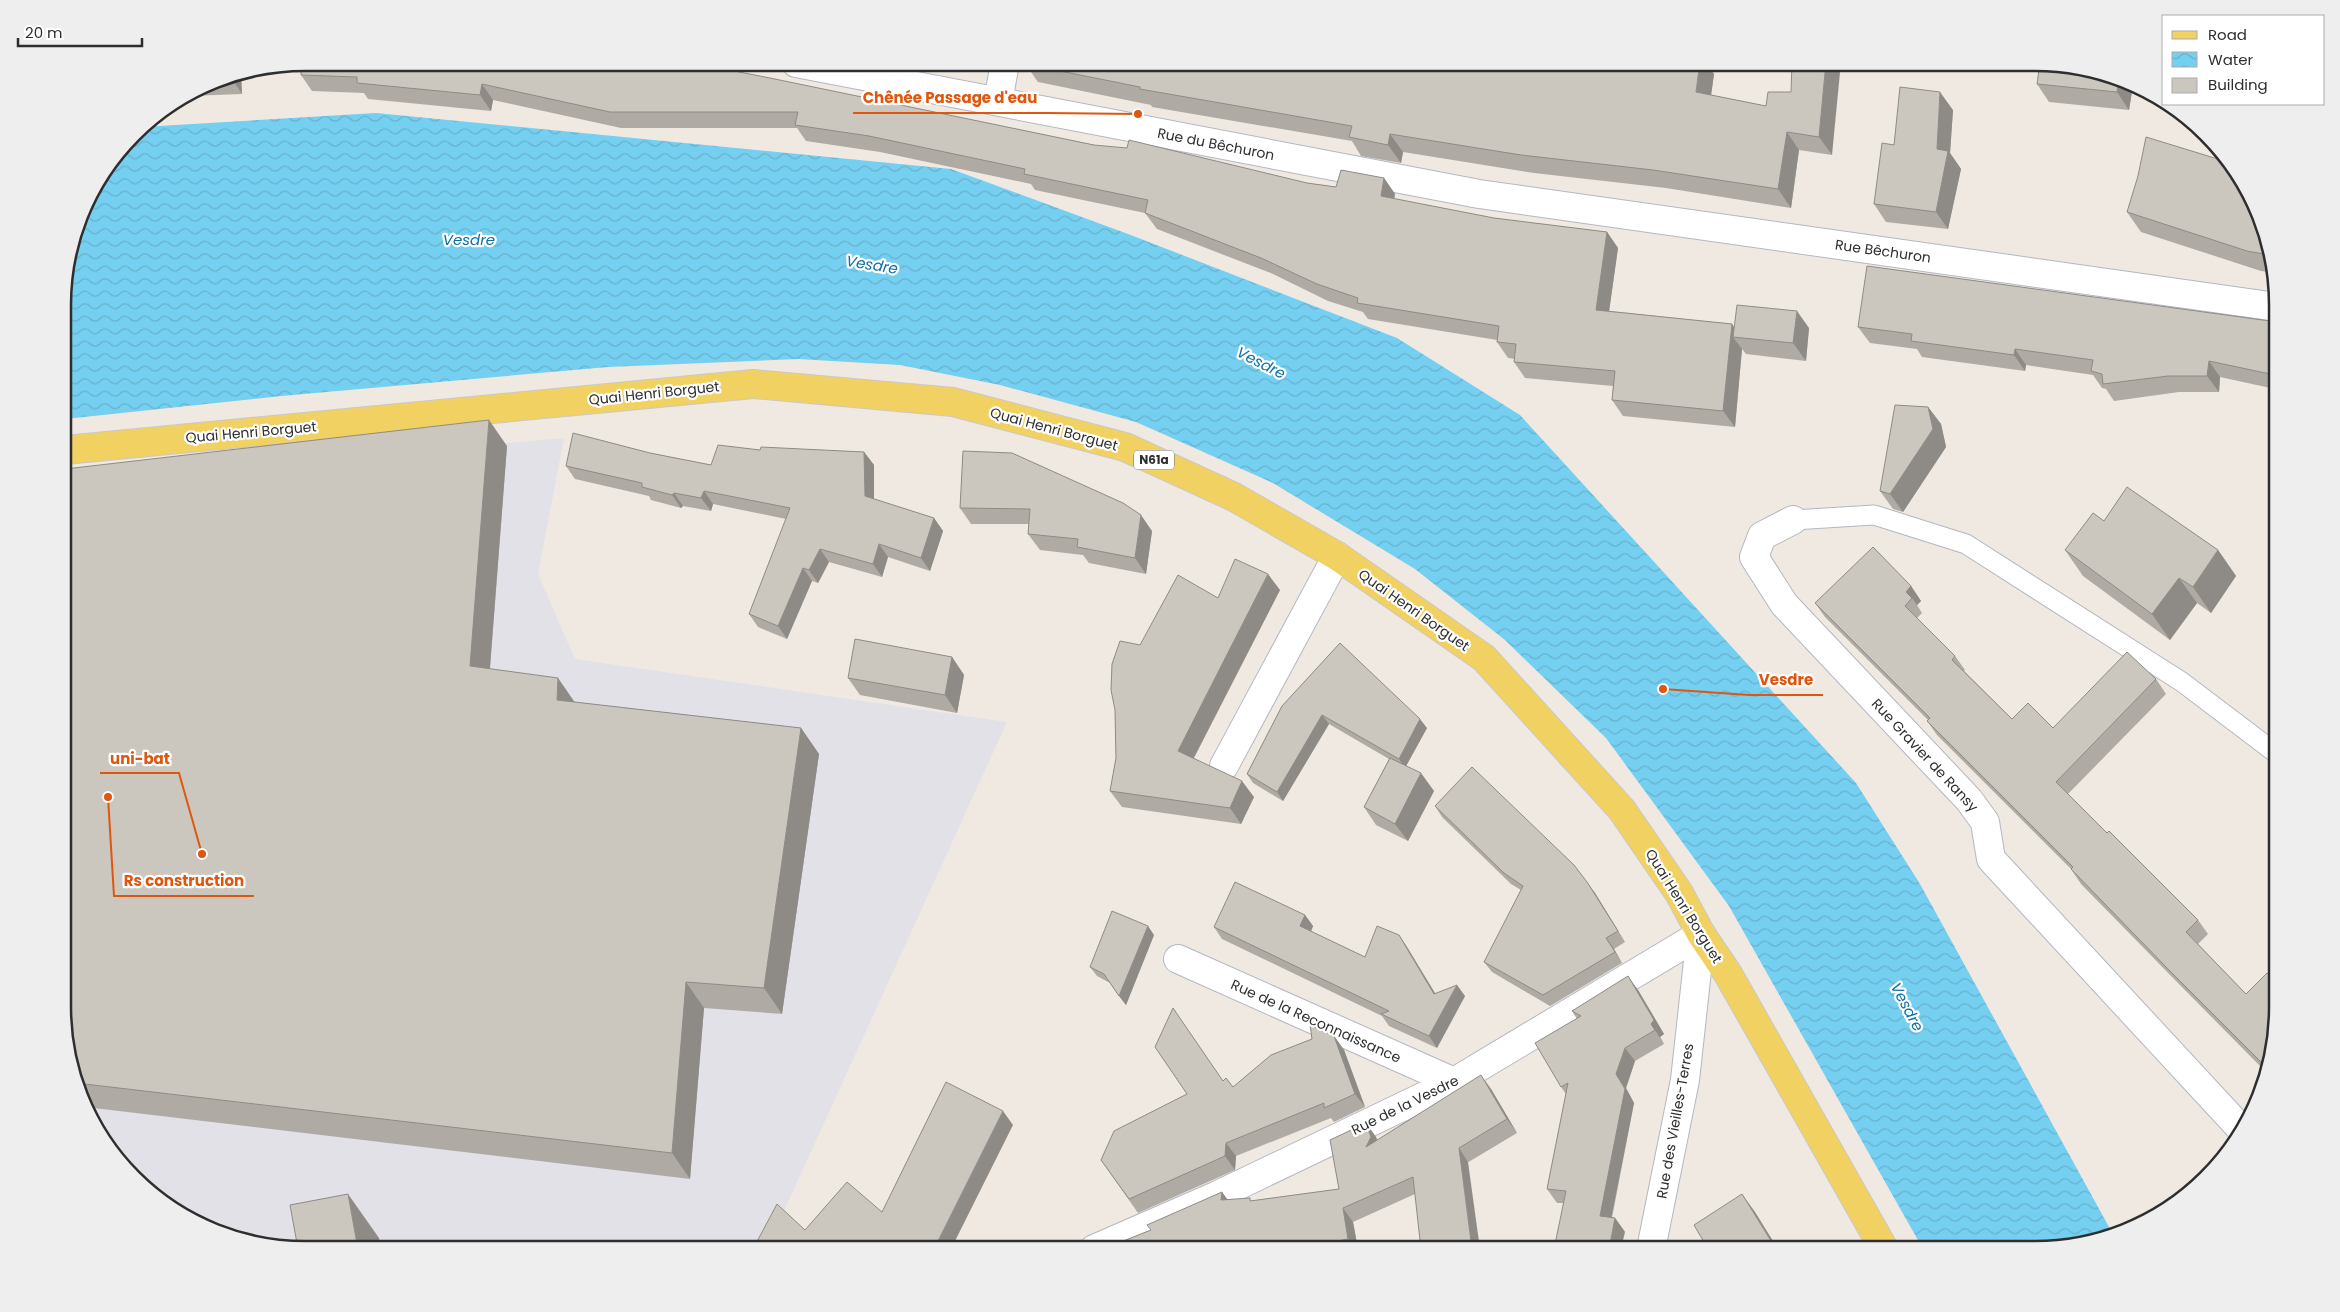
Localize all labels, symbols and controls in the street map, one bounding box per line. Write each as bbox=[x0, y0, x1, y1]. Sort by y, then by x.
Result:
scale bar bbox=[18, 15, 141, 47]
legend bbox=[2162, 15, 2325, 105]
text: 20 m bbox=[25, 22, 63, 43]
text: Road bbox=[2208, 24, 2247, 45]
text: Water bbox=[2208, 49, 2254, 70]
text: Building bbox=[2208, 74, 2268, 95]
callout: Chênée Passage d'eau bbox=[853, 83, 1047, 113]
text: Chênée Passage d'eau bbox=[863, 87, 1037, 108]
street label: Rue du Bêchuron bbox=[1156, 123, 1276, 165]
water label: Vesdre bbox=[443, 229, 495, 250]
street label: Rue Bêchuron bbox=[1834, 234, 1932, 268]
water label: Vesdre bbox=[845, 250, 900, 279]
water label: Vesdre bbox=[1233, 341, 1289, 384]
street label: Quai Henri Borguet bbox=[588, 376, 720, 410]
street label: Quai Henri Borguet bbox=[988, 402, 1120, 456]
street label: Quai Henri Borguet bbox=[185, 416, 317, 448]
road number: N61a bbox=[1134, 450, 1174, 470]
street label: Quai Henri Borguet bbox=[1354, 564, 1474, 656]
callout: Vesdre bbox=[1749, 665, 1823, 695]
text: Vesdre bbox=[1759, 669, 1813, 690]
street label: Rue Gravier de Ransy bbox=[1867, 694, 1983, 816]
callout: uni-bat bbox=[100, 743, 179, 773]
text: uni-bat bbox=[110, 748, 170, 769]
street label: Quai Henri Borguet bbox=[1641, 845, 1727, 967]
callout: Rs construction bbox=[114, 866, 254, 896]
text: Rs construction bbox=[124, 870, 244, 891]
street label: Rue de la Reconnaissance bbox=[1228, 974, 1404, 1068]
water label: Vesdre bbox=[1886, 979, 1929, 1035]
street label: Rue des Vieilles-Terres bbox=[1651, 1042, 1699, 1200]
street label: Rue de la Vesdre bbox=[1348, 1070, 1462, 1140]

